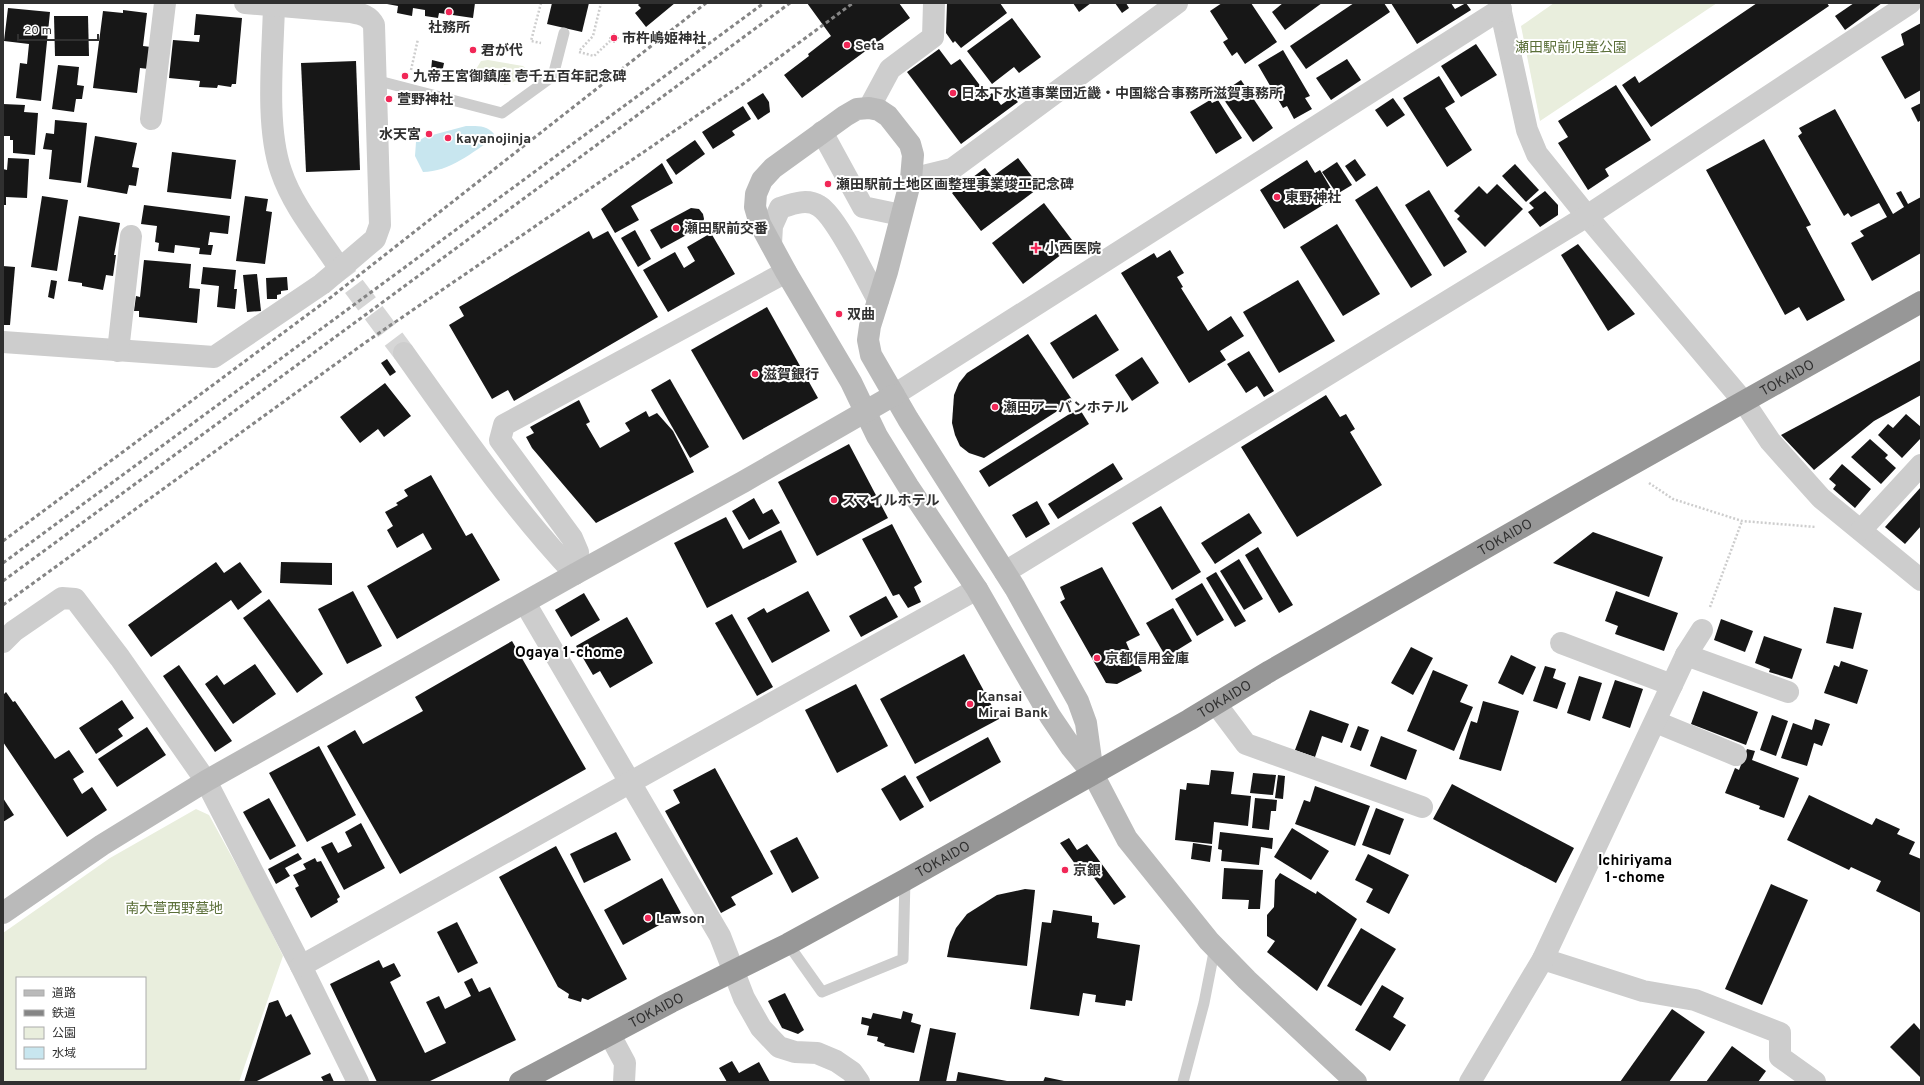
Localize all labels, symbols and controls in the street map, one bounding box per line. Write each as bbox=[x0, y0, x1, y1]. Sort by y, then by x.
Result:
marker: 社務所 bbox=[444, 7, 454, 17]
scale bar bbox=[18, 16, 98, 42]
place label: 社務所 bbox=[428, 19, 470, 37]
text: 20 m bbox=[24, 23, 52, 39]
place label: 市杵嶋姫神社 bbox=[622, 30, 706, 48]
marker: 市杵嶋姫神社 bbox=[609, 33, 619, 43]
place label: Seta bbox=[855, 38, 884, 55]
park label: 瀬田駅前児童公園 bbox=[1515, 39, 1627, 57]
marker: Seta bbox=[842, 40, 852, 50]
place label: 君が代 bbox=[481, 42, 523, 60]
marker: 君が代 bbox=[468, 45, 478, 55]
place label: 九帝王宮御鎮座 壱千五百年記念碑 bbox=[413, 68, 627, 86]
marker: 九帝王宮御鎮座 壱千五百年記念碑 bbox=[400, 71, 410, 81]
place label: 日本下水道事業団近畿・中国総合事務所滋賀事務所 bbox=[961, 85, 1283, 103]
marker: 日本下水道事業団近畿・中国総合事務所滋賀事務所 bbox=[948, 88, 958, 98]
place label: 萱野神社 bbox=[397, 91, 453, 109]
marker: 萱野神社 bbox=[384, 94, 394, 104]
place label: 水天宮 bbox=[379, 127, 421, 144]
marker: 水天宮 bbox=[424, 129, 434, 139]
place label: kayanojinja bbox=[456, 131, 531, 148]
marker: kayanojinja bbox=[443, 133, 453, 143]
place label: 瀬田駅前土地区画整理事業竣工記念碑 bbox=[836, 176, 1074, 194]
marker: 瀬田駅前土地区画整理事業竣工記念碑 bbox=[823, 179, 833, 189]
place label: 東野神社 bbox=[1285, 189, 1341, 207]
marker: 東野神社 bbox=[1272, 192, 1282, 202]
place label: 瀬田駅前交番 bbox=[684, 220, 768, 238]
marker: 瀬田駅前交番 bbox=[671, 223, 681, 233]
place label: 小西医院 bbox=[1045, 241, 1101, 258]
marker: 小西医院 bbox=[1030, 242, 1042, 254]
place label: 双曲 bbox=[847, 307, 875, 324]
marker: 双曲 bbox=[834, 309, 844, 319]
street label: TOKAIDO bbox=[1757, 357, 1818, 401]
place label: 滋賀銀行 bbox=[763, 367, 819, 384]
marker: 滋賀銀行 bbox=[750, 369, 760, 379]
place label: 瀬田アーバンホテル bbox=[1003, 400, 1129, 417]
marker: 瀬田アーバンホテル bbox=[990, 402, 1000, 412]
place label: スマイルホテル bbox=[842, 493, 940, 510]
marker: スマイルホテル bbox=[829, 495, 839, 505]
street label: TOKAIDO bbox=[1475, 516, 1536, 560]
district label: Ogaya 1-chome bbox=[515, 644, 623, 663]
place label: 京都信用金庫 bbox=[1105, 651, 1189, 668]
marker: 京都信用金庫 bbox=[1092, 653, 1102, 663]
street label: TOKAIDO bbox=[1195, 677, 1255, 723]
place label: Kansai Mirai Bank bbox=[978, 689, 1048, 722]
marker: Kansai Mirai Bank bbox=[965, 699, 975, 709]
street label: TOKAIDO bbox=[913, 838, 974, 882]
district label: Ichiriyama 1-chome bbox=[1598, 852, 1672, 888]
place label: 京銀 bbox=[1073, 863, 1101, 880]
marker: 京銀 bbox=[1060, 865, 1070, 875]
park label: 南大萱西野墓地 bbox=[125, 901, 223, 918]
place label: Lawson bbox=[656, 911, 705, 928]
marker: Lawson bbox=[643, 913, 653, 923]
legend bbox=[16, 977, 146, 1069]
text: 道路 bbox=[52, 986, 76, 1002]
street label: TOKAIDO bbox=[626, 990, 687, 1033]
text: 鉄道 bbox=[52, 1006, 76, 1022]
text: 公園 bbox=[52, 1026, 76, 1042]
text: 水域 bbox=[52, 1046, 76, 1062]

